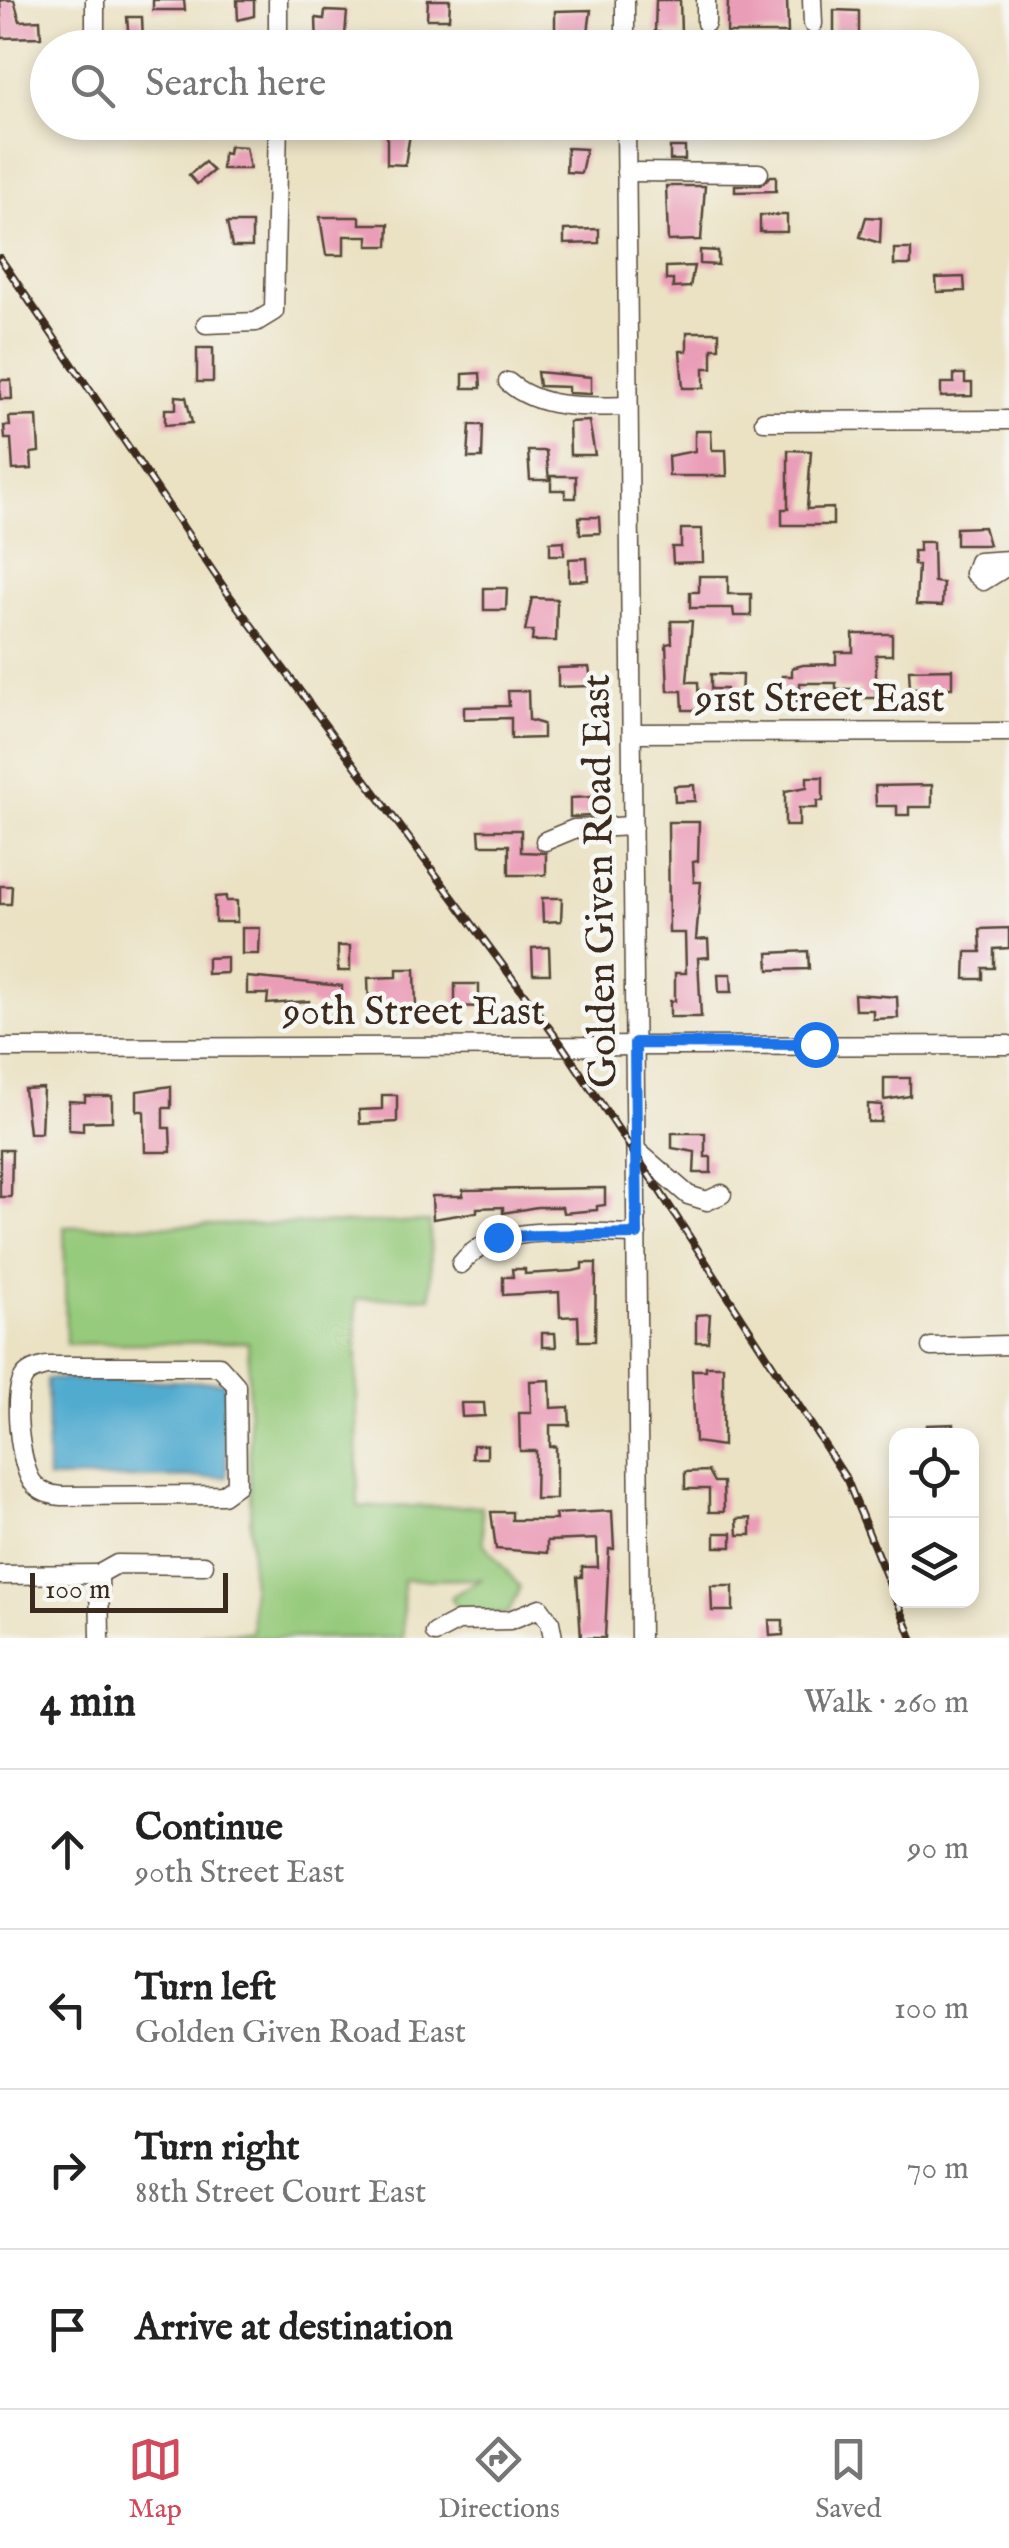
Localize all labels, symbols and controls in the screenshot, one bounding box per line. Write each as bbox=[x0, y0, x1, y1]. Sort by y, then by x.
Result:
search box bbox=[30, 30, 979, 140]
icon: search bbox=[65, 58, 120, 113]
text: Search here bbox=[145, 61, 326, 109]
street label: Golden Given Road East bbox=[572, 674, 631, 1088]
street label: 91st Street East bbox=[694, 675, 945, 726]
street label: 90th Street East bbox=[282, 988, 545, 1039]
route start bbox=[793, 1022, 839, 1068]
route end bbox=[476, 1215, 522, 1261]
map controls bbox=[889, 1428, 979, 1608]
button: locate bbox=[889, 1428, 979, 1518]
button: layers bbox=[889, 1518, 979, 1608]
scale bar bbox=[30, 1568, 228, 1612]
text: 100 m bbox=[45, 1573, 111, 1608]
text: 4 min bbox=[40, 1677, 136, 1730]
text: Walk · 260 m bbox=[804, 1683, 969, 1724]
text: Continue bbox=[135, 1805, 283, 1853]
icon: ahead bbox=[40, 1822, 95, 1877]
text: 90 m bbox=[908, 1829, 969, 1870]
text: 90th Street East bbox=[135, 1853, 344, 1894]
text: Turn left bbox=[135, 1965, 276, 2013]
icon: left bbox=[40, 1982, 95, 2037]
text: 100 m bbox=[894, 1989, 969, 2030]
text: Golden Given Road East bbox=[135, 2013, 466, 2054]
text: Turn right bbox=[135, 2125, 299, 2173]
icon: right bbox=[40, 2142, 95, 2197]
text: 70 m bbox=[907, 2149, 969, 2190]
text: 88th Street Court East bbox=[135, 2173, 426, 2214]
icon: arrive bbox=[40, 2302, 95, 2357]
text: Arrive at destination bbox=[135, 2305, 453, 2353]
tab: Map bbox=[128, 2432, 183, 2527]
tab: Directions bbox=[438, 2432, 560, 2527]
tab: Saved bbox=[815, 2432, 881, 2527]

